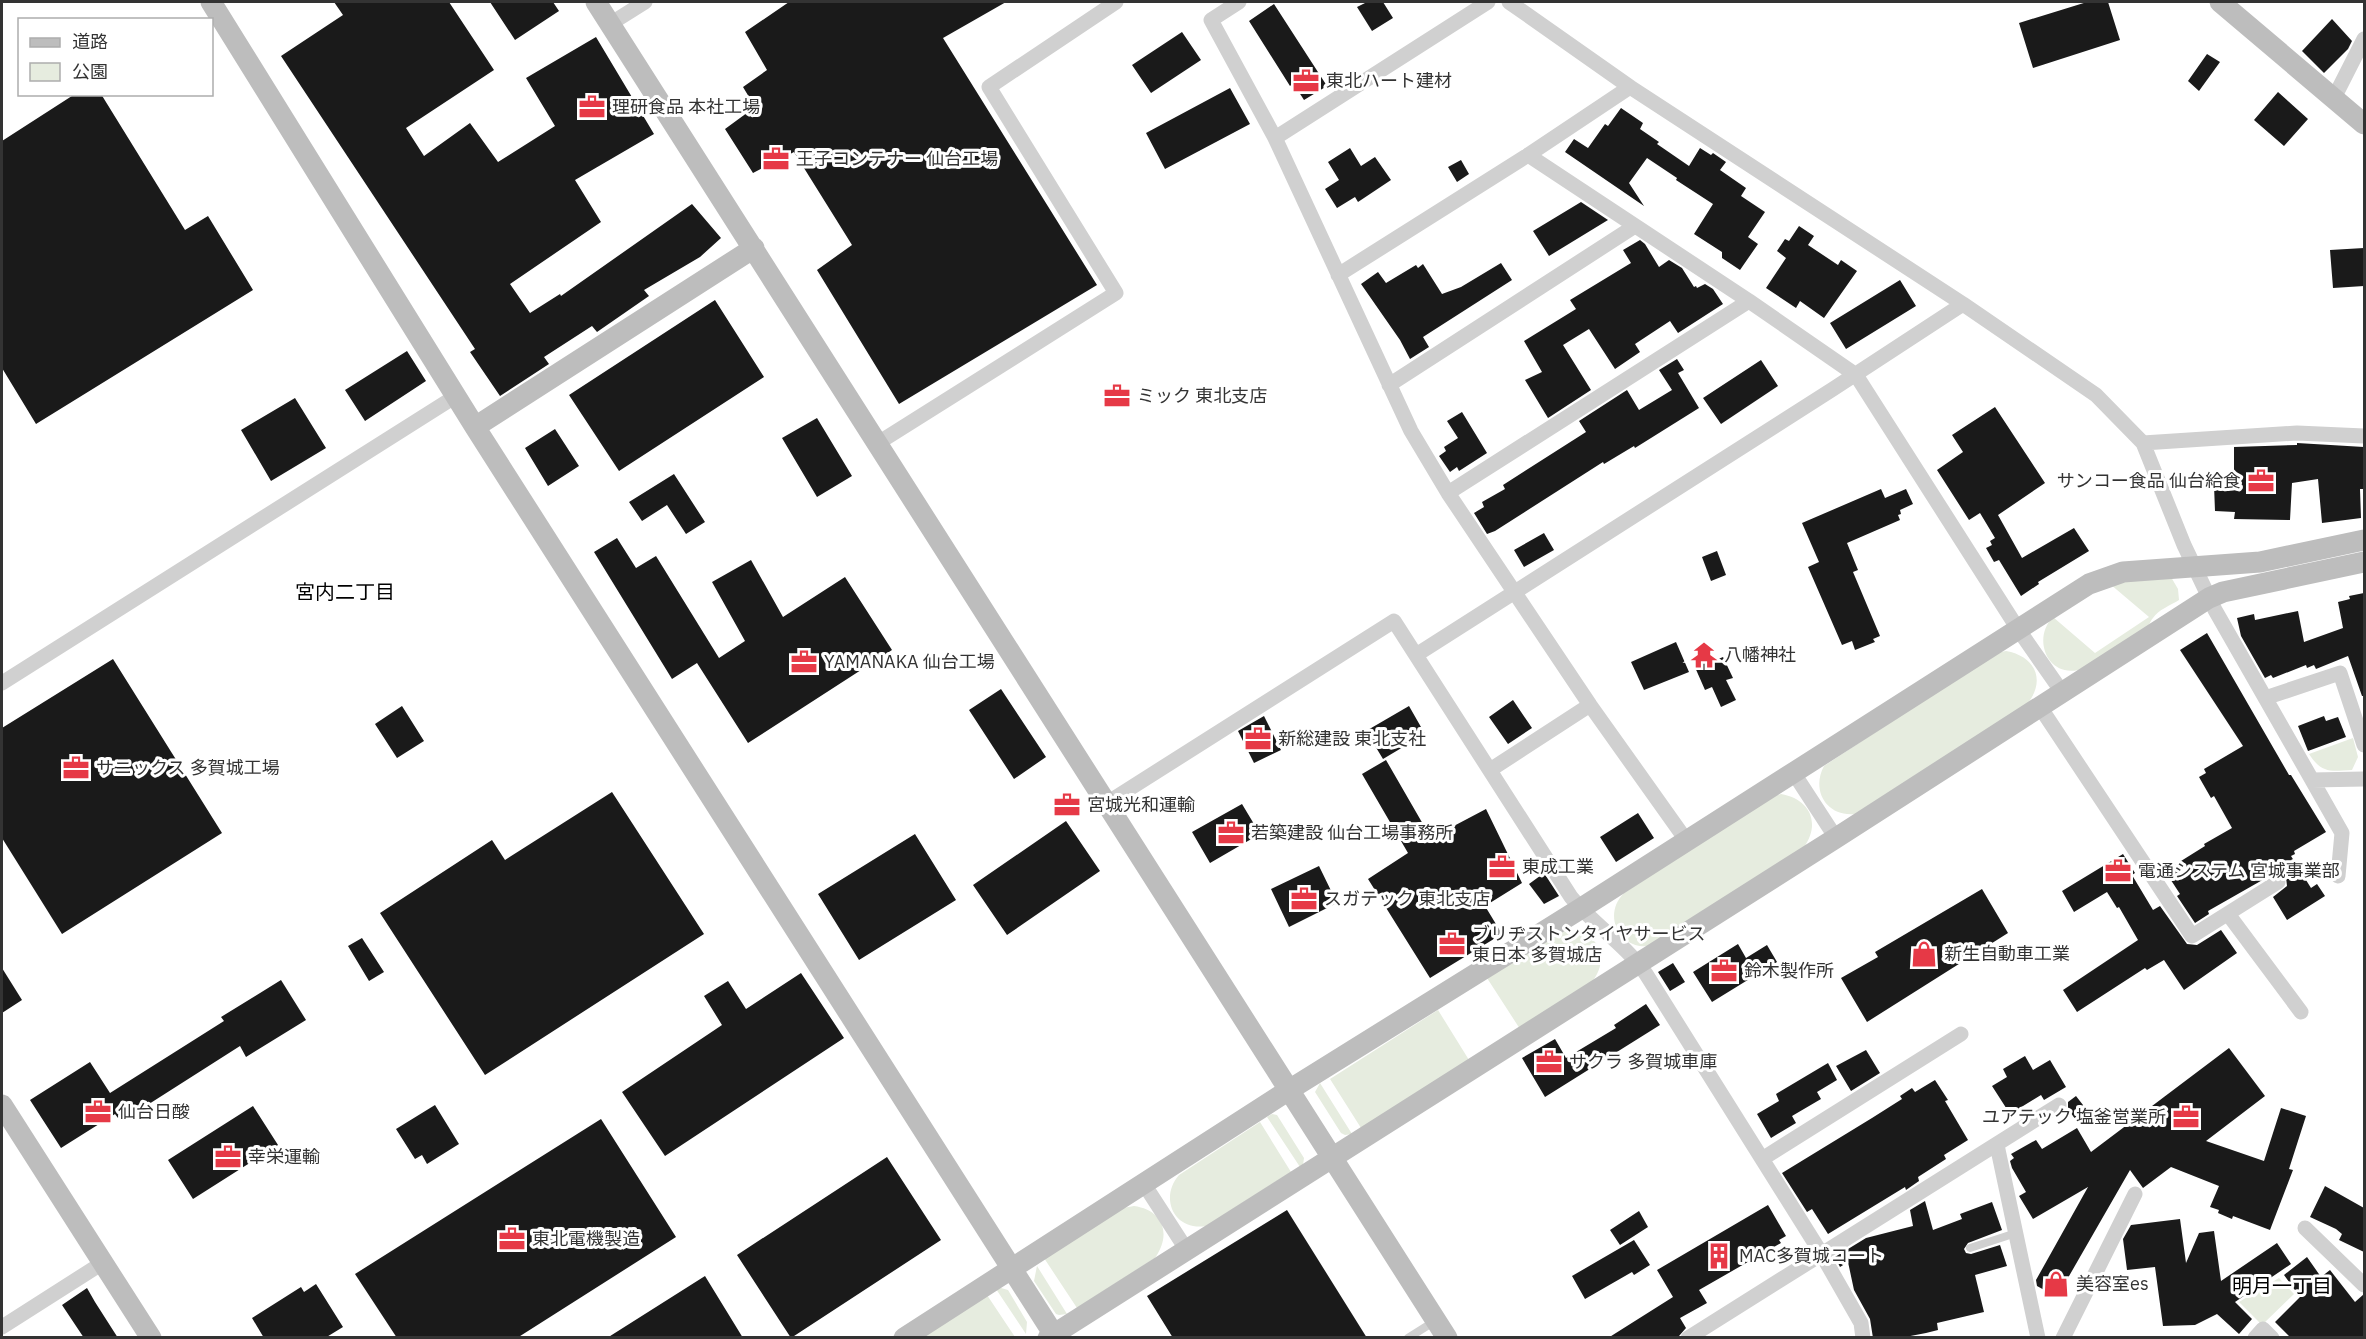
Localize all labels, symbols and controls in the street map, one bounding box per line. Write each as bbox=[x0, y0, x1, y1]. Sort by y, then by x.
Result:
legend bbox=[18, 18, 213, 96]
text: 道路 bbox=[72, 30, 108, 53]
text: 公園 bbox=[72, 60, 108, 83]
office icon: 東北ハート建材 bbox=[1291, 66, 1321, 96]
place label: 東北ハート建材 bbox=[1326, 69, 1452, 92]
office icon: 理研食品 本社工場 bbox=[577, 92, 607, 122]
place label: 理研食品 本社工場 bbox=[612, 95, 760, 118]
office icon: 王子コンテナー 仙台工場 bbox=[761, 144, 791, 174]
place label: 王子コンテナー 仙台工場 bbox=[796, 147, 998, 170]
office icon: ミック 東北支店 bbox=[1102, 381, 1132, 411]
place label: ミック 東北支店 bbox=[1137, 384, 1267, 407]
office icon: サンコー食品 仙台給食 bbox=[2246, 466, 2276, 496]
place label: サンコー食品 仙台給食 bbox=[2057, 469, 2241, 492]
district label: 宮内二丁目 bbox=[295, 578, 395, 605]
temple icon: 八幡神社 bbox=[1689, 640, 1719, 670]
place label: 八幡神社 bbox=[1724, 643, 1796, 666]
office icon: YAMANAKA 仙台工場 bbox=[789, 647, 819, 677]
place label: YAMANAKA 仙台工場 bbox=[824, 650, 995, 673]
office icon: 新総建設 東北支社 bbox=[1243, 724, 1273, 754]
place label: 新総建設 東北支社 bbox=[1278, 727, 1426, 750]
office icon: サニックス 多賀城工場 bbox=[61, 753, 91, 783]
place label: サニックス 多賀城工場 bbox=[96, 756, 280, 779]
office icon: 宮城光和運輸 bbox=[1052, 790, 1082, 820]
place label: 宮城光和運輸 bbox=[1087, 793, 1195, 816]
office icon: 若築建設 仙台工場事務所 bbox=[1216, 818, 1246, 848]
place label: 若築建設 仙台工場事務所 bbox=[1251, 821, 1453, 844]
office icon: 東成工業 bbox=[1487, 852, 1517, 882]
place label: 東成工業 bbox=[1522, 855, 1594, 878]
office icon: 電通システム 宮城事業部 bbox=[2103, 856, 2133, 886]
place label: 電通システム 宮城事業部 bbox=[2138, 859, 2340, 882]
office icon: スガテック 東北支店 bbox=[1289, 884, 1319, 914]
place label: スガテック 東北支店 bbox=[1324, 887, 1490, 910]
place label: ブリヂストンタイヤサービス 東日本 多賀城店 bbox=[1472, 922, 1705, 966]
office icon: ブリヂストンタイヤサービス 東日本 多賀城店 bbox=[1437, 929, 1467, 959]
shop icon: 新生自動車工業 bbox=[1909, 939, 1939, 969]
place label: 新生自動車工業 bbox=[1944, 942, 2070, 965]
office icon: 鈴木製作所 bbox=[1709, 956, 1739, 986]
place label: 鈴木製作所 bbox=[1744, 959, 1834, 982]
office icon: サクラ 多賀城車庫 bbox=[1534, 1047, 1564, 1077]
place label: サクラ 多賀城車庫 bbox=[1569, 1050, 1717, 1073]
office icon: 仙台日酸 bbox=[83, 1097, 113, 1127]
place label: 仙台日酸 bbox=[118, 1100, 190, 1123]
office icon: ユアテック 塩釜営業所 bbox=[2171, 1102, 2201, 1132]
place label: ユアテック 塩釜営業所 bbox=[1982, 1105, 2166, 1128]
office icon: 幸栄運輸 bbox=[213, 1142, 243, 1172]
place label: 幸栄運輸 bbox=[248, 1145, 320, 1168]
office icon: 東北電機製造 bbox=[497, 1224, 527, 1254]
place label: 東北電機製造 bbox=[532, 1227, 640, 1250]
building icon: MAC多賀城コート bbox=[1704, 1241, 1734, 1271]
place label: MAC多賀城コート bbox=[1739, 1244, 1884, 1267]
shop icon: 美容室es bbox=[2041, 1269, 2071, 1299]
place label: 美容室es bbox=[2076, 1272, 2149, 1295]
district label: 明月一丁目 bbox=[2232, 1272, 2332, 1299]

